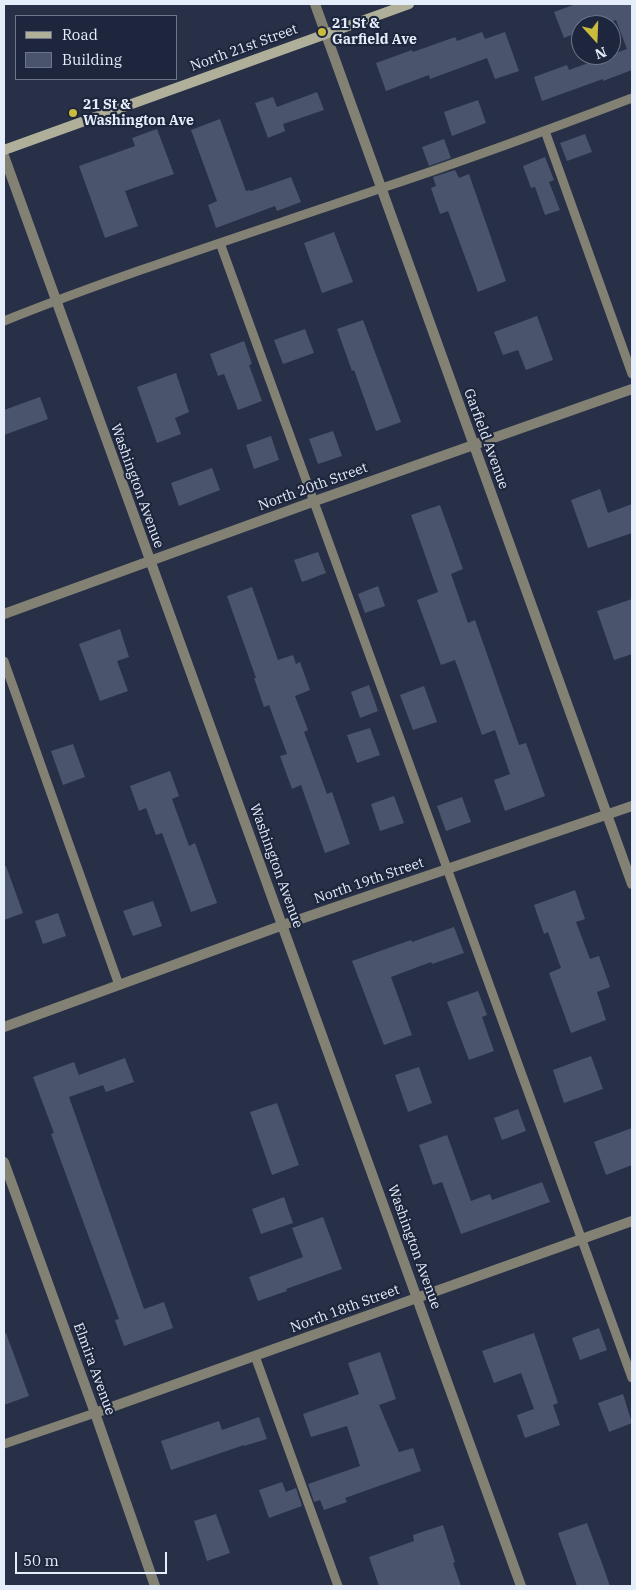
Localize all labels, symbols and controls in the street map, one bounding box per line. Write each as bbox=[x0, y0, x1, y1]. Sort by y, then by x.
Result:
legend bbox=[15, 15, 178, 80]
north arrow bbox=[571, 15, 621, 65]
place label: 21 St & Garfield Ave bbox=[332, 16, 417, 48]
street label: North 21st Street bbox=[188, 21, 300, 75]
text: Road bbox=[62, 25, 98, 44]
marker: 21 St & Garfield Ave bbox=[316, 26, 328, 38]
text: N bbox=[593, 43, 609, 64]
text: Building bbox=[62, 50, 122, 69]
place label: 21 St & Washington Ave bbox=[83, 97, 194, 130]
marker: 21 St & Washington Ave bbox=[67, 107, 79, 119]
street label: Garfield Avenue bbox=[460, 386, 512, 492]
street label: Washington Avenue bbox=[107, 422, 167, 550]
street label: North 20th Street bbox=[256, 459, 370, 515]
street label: Washington Avenue bbox=[246, 802, 306, 930]
street label: North 19th Street bbox=[312, 854, 426, 908]
street label: Washington Avenue bbox=[384, 1183, 444, 1311]
street label: North 18th Street bbox=[288, 1281, 402, 1337]
street label: Elmira Avenue bbox=[69, 1320, 119, 1418]
scale bar bbox=[18, 1542, 170, 1574]
text: 50 m bbox=[23, 1551, 59, 1570]

